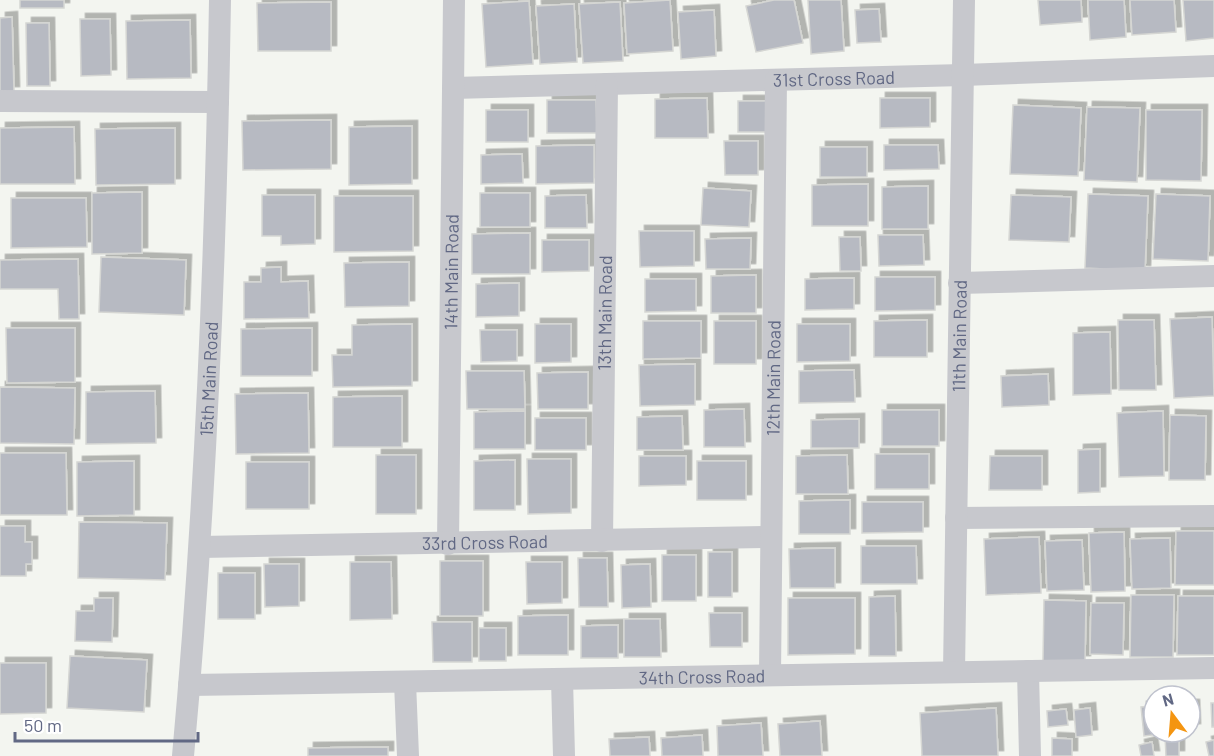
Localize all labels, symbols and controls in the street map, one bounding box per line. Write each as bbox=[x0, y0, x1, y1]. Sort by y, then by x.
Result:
street label: 31st Cross Road bbox=[773, 66, 895, 91]
street label: 14th Main Road bbox=[439, 214, 463, 330]
street label: 13th Main Road bbox=[593, 255, 616, 371]
street label: 11th Main Road bbox=[947, 280, 971, 392]
street label: 12th Main Road bbox=[761, 320, 785, 436]
street label: 15th Main Road bbox=[195, 321, 222, 437]
street label: 33rd Cross Road bbox=[422, 530, 548, 554]
street label: 34th Cross Road bbox=[638, 664, 765, 689]
north arrow bbox=[1142, 684, 1202, 744]
text: N bbox=[1160, 689, 1175, 710]
scale bar bbox=[15, 705, 198, 743]
text: 50 m bbox=[24, 714, 62, 736]

